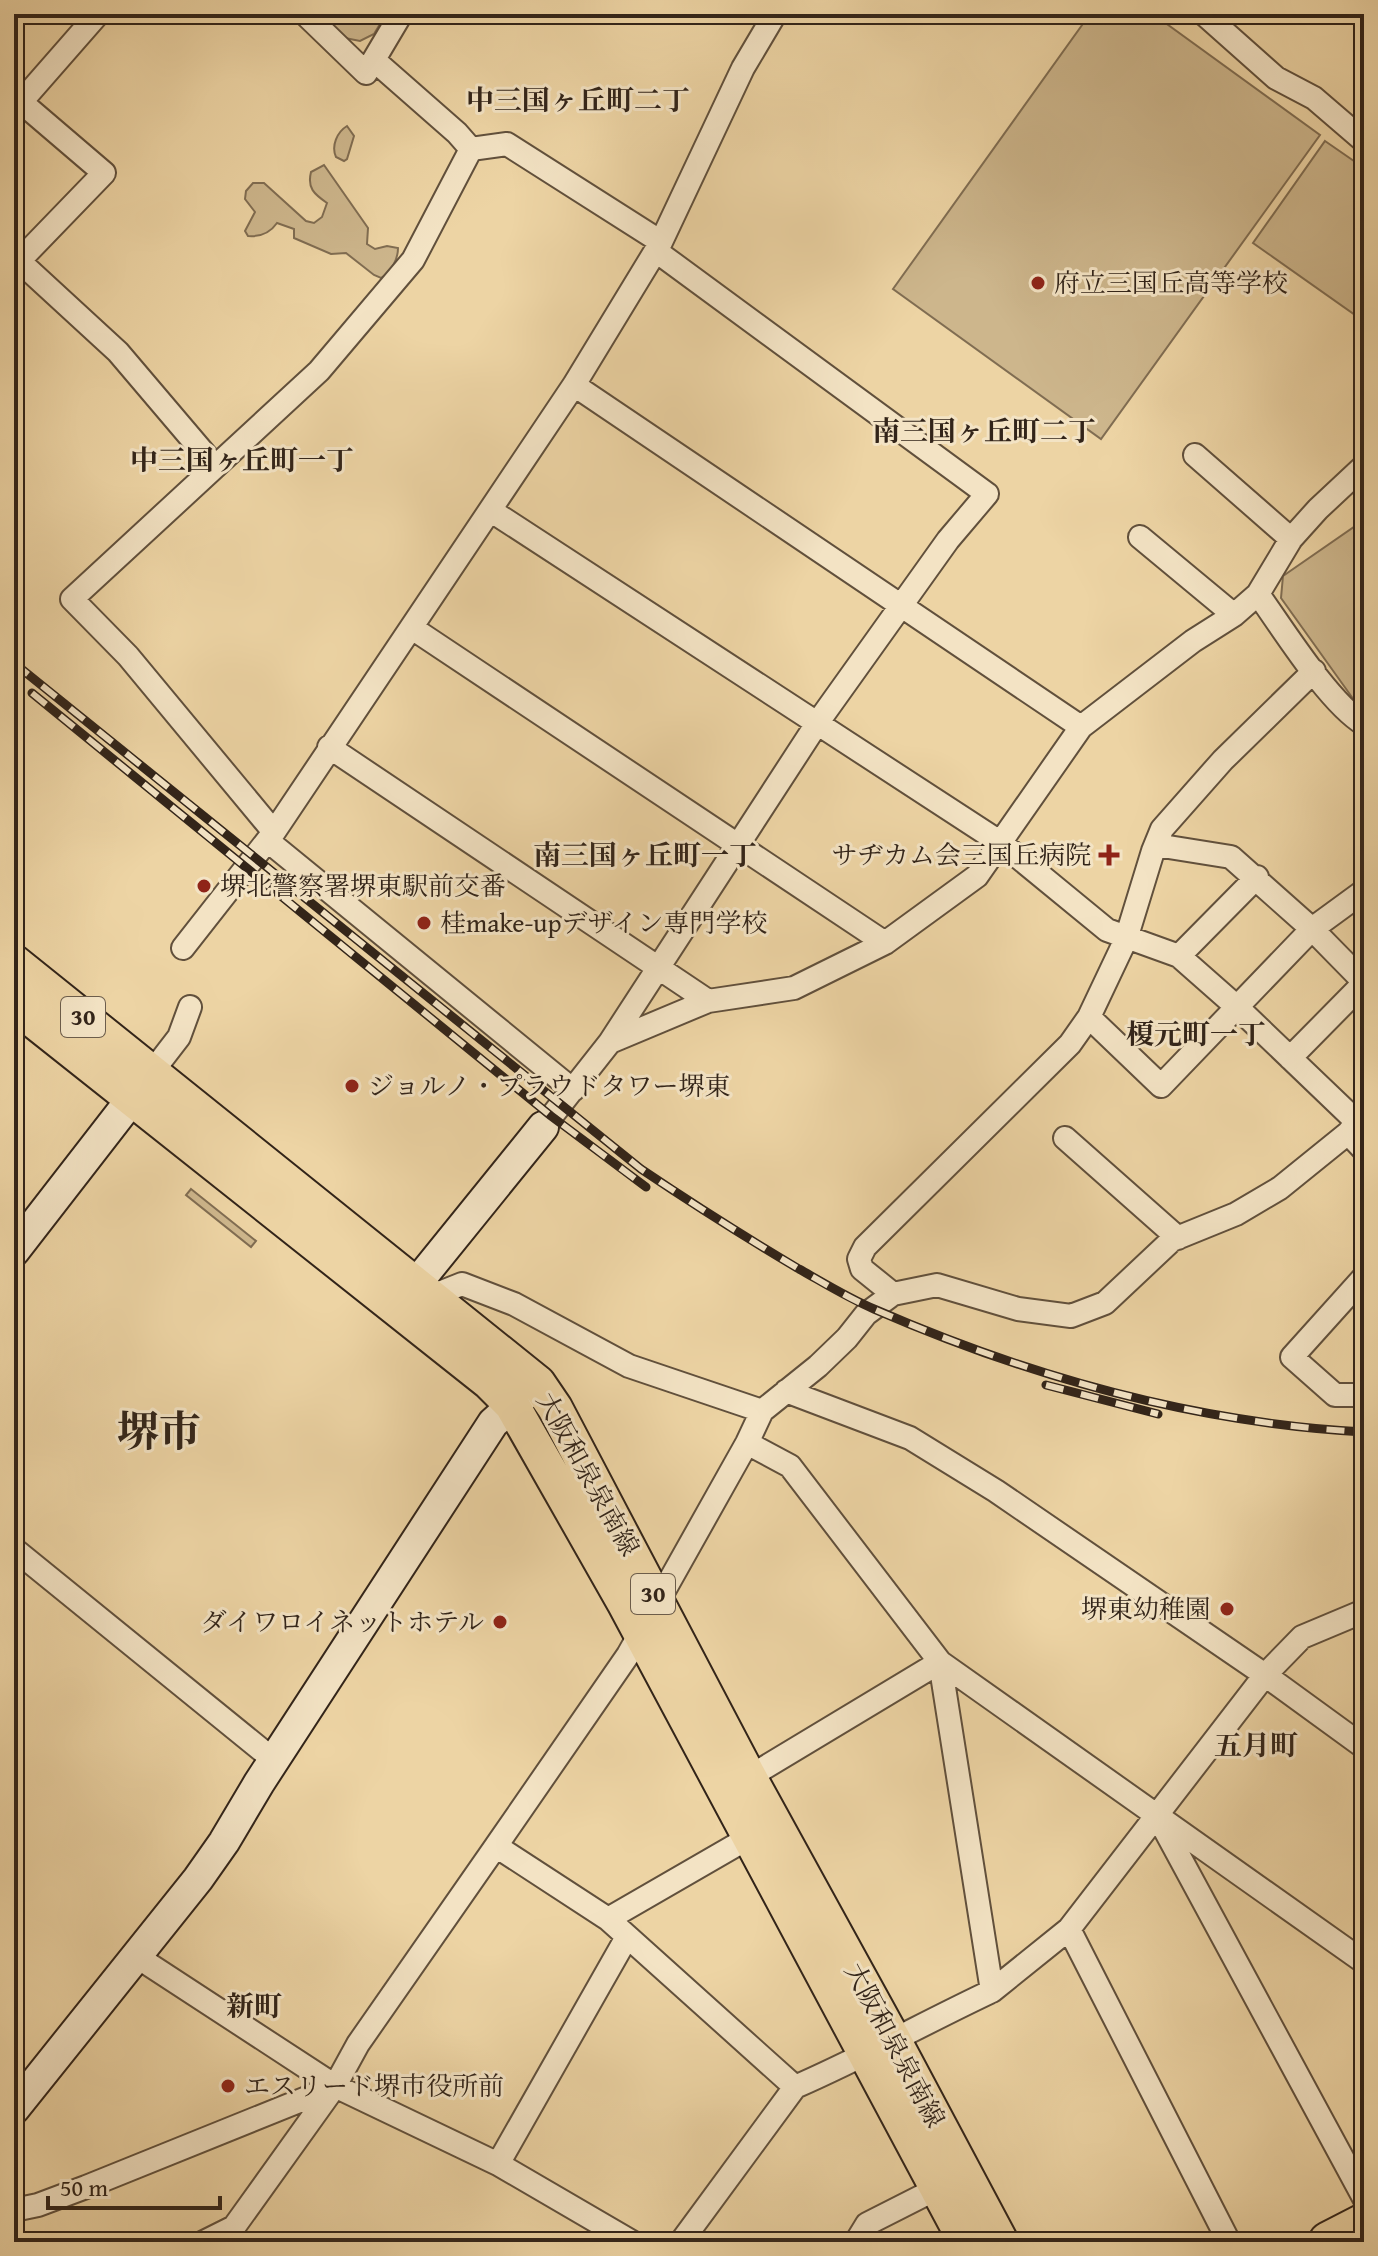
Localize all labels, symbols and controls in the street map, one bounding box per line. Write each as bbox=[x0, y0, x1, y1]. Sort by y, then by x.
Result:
district label: 中三国ヶ丘町二丁 bbox=[466, 79, 690, 120]
place label: 府立三国丘高等学校 bbox=[1054, 263, 1288, 302]
marker: 府立三国丘高等学校 bbox=[1029, 274, 1047, 292]
district label: 南三国ヶ丘町二丁 bbox=[872, 410, 1096, 451]
district label: 中三国ヶ丘町一丁 bbox=[130, 439, 354, 480]
district label: 南三国ヶ丘町一丁 bbox=[533, 834, 757, 875]
place label: サヂカム会三国丘病院 bbox=[832, 835, 1091, 874]
marker: サヂカム会三国丘病院 bbox=[1098, 844, 1120, 866]
place label: 堺北警察署堺東駅前交番 bbox=[220, 866, 506, 905]
marker: 堺北警察署堺東駅前交番 bbox=[195, 877, 213, 895]
place label: 桂make-upデザイン専門学校 bbox=[440, 903, 768, 942]
marker: 桂make-upデザイン専門学校 bbox=[415, 914, 433, 932]
road number: 30 bbox=[61, 997, 105, 1037]
district label: 榎元町一丁 bbox=[1126, 1013, 1266, 1054]
place label: ジョルノ・プラウドタワー堺東 bbox=[368, 1066, 730, 1105]
marker: ジョルノ・プラウドタワー堺東 bbox=[343, 1077, 361, 1095]
street label: 大阪和泉泉南線 bbox=[527, 1385, 650, 1563]
district label: 堺市 bbox=[117, 1400, 201, 1461]
road number: 30 bbox=[631, 1574, 675, 1614]
place label: 堺東幼稚園 bbox=[1081, 1589, 1211, 1628]
marker: 堺東幼稚園 bbox=[1218, 1600, 1236, 1618]
place label: ダイワロイネットホテル bbox=[201, 1602, 484, 1641]
marker: ダイワロイネットホテル bbox=[491, 1613, 509, 1631]
district label: 五月町 bbox=[1214, 1724, 1298, 1765]
street label: 大阪和泉泉南線 bbox=[835, 1955, 955, 2134]
district label: 新町 bbox=[226, 1985, 282, 2026]
place label: エスリード堺市役所前 bbox=[244, 2066, 504, 2105]
marker: エスリード堺市役所前 bbox=[219, 2077, 237, 2095]
scale bar bbox=[48, 2160, 220, 2210]
text: 50 m bbox=[60, 2170, 108, 2205]

